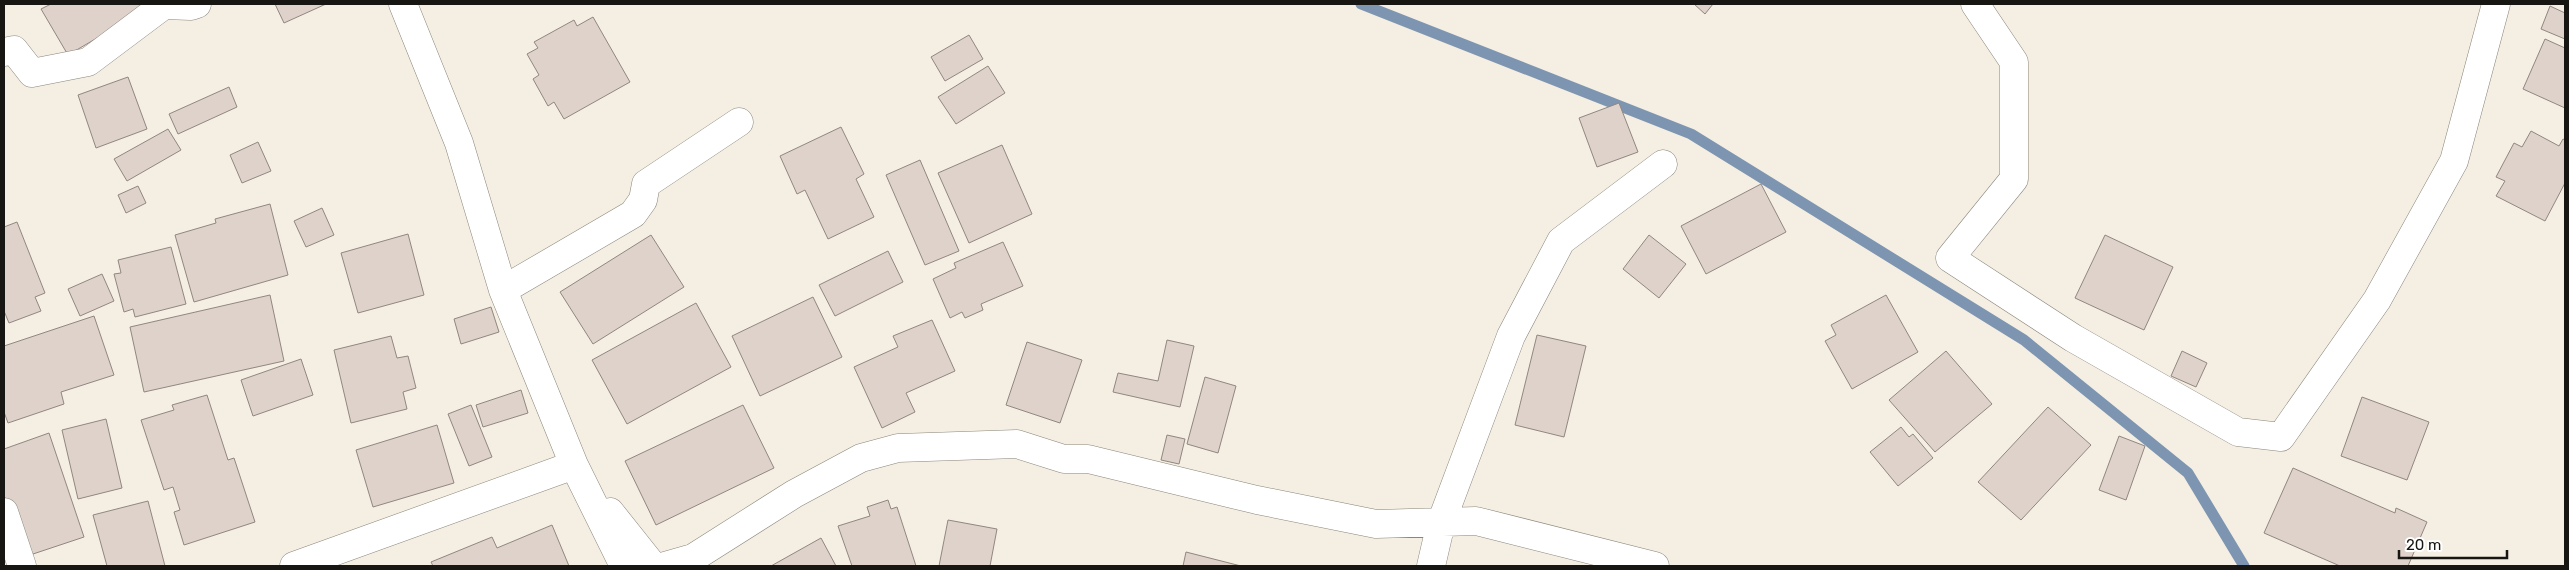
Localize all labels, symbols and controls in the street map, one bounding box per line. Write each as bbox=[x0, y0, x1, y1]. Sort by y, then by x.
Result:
scale bar bbox=[2399, 528, 2506, 560]
text: 20 m bbox=[2406, 536, 2441, 554]

